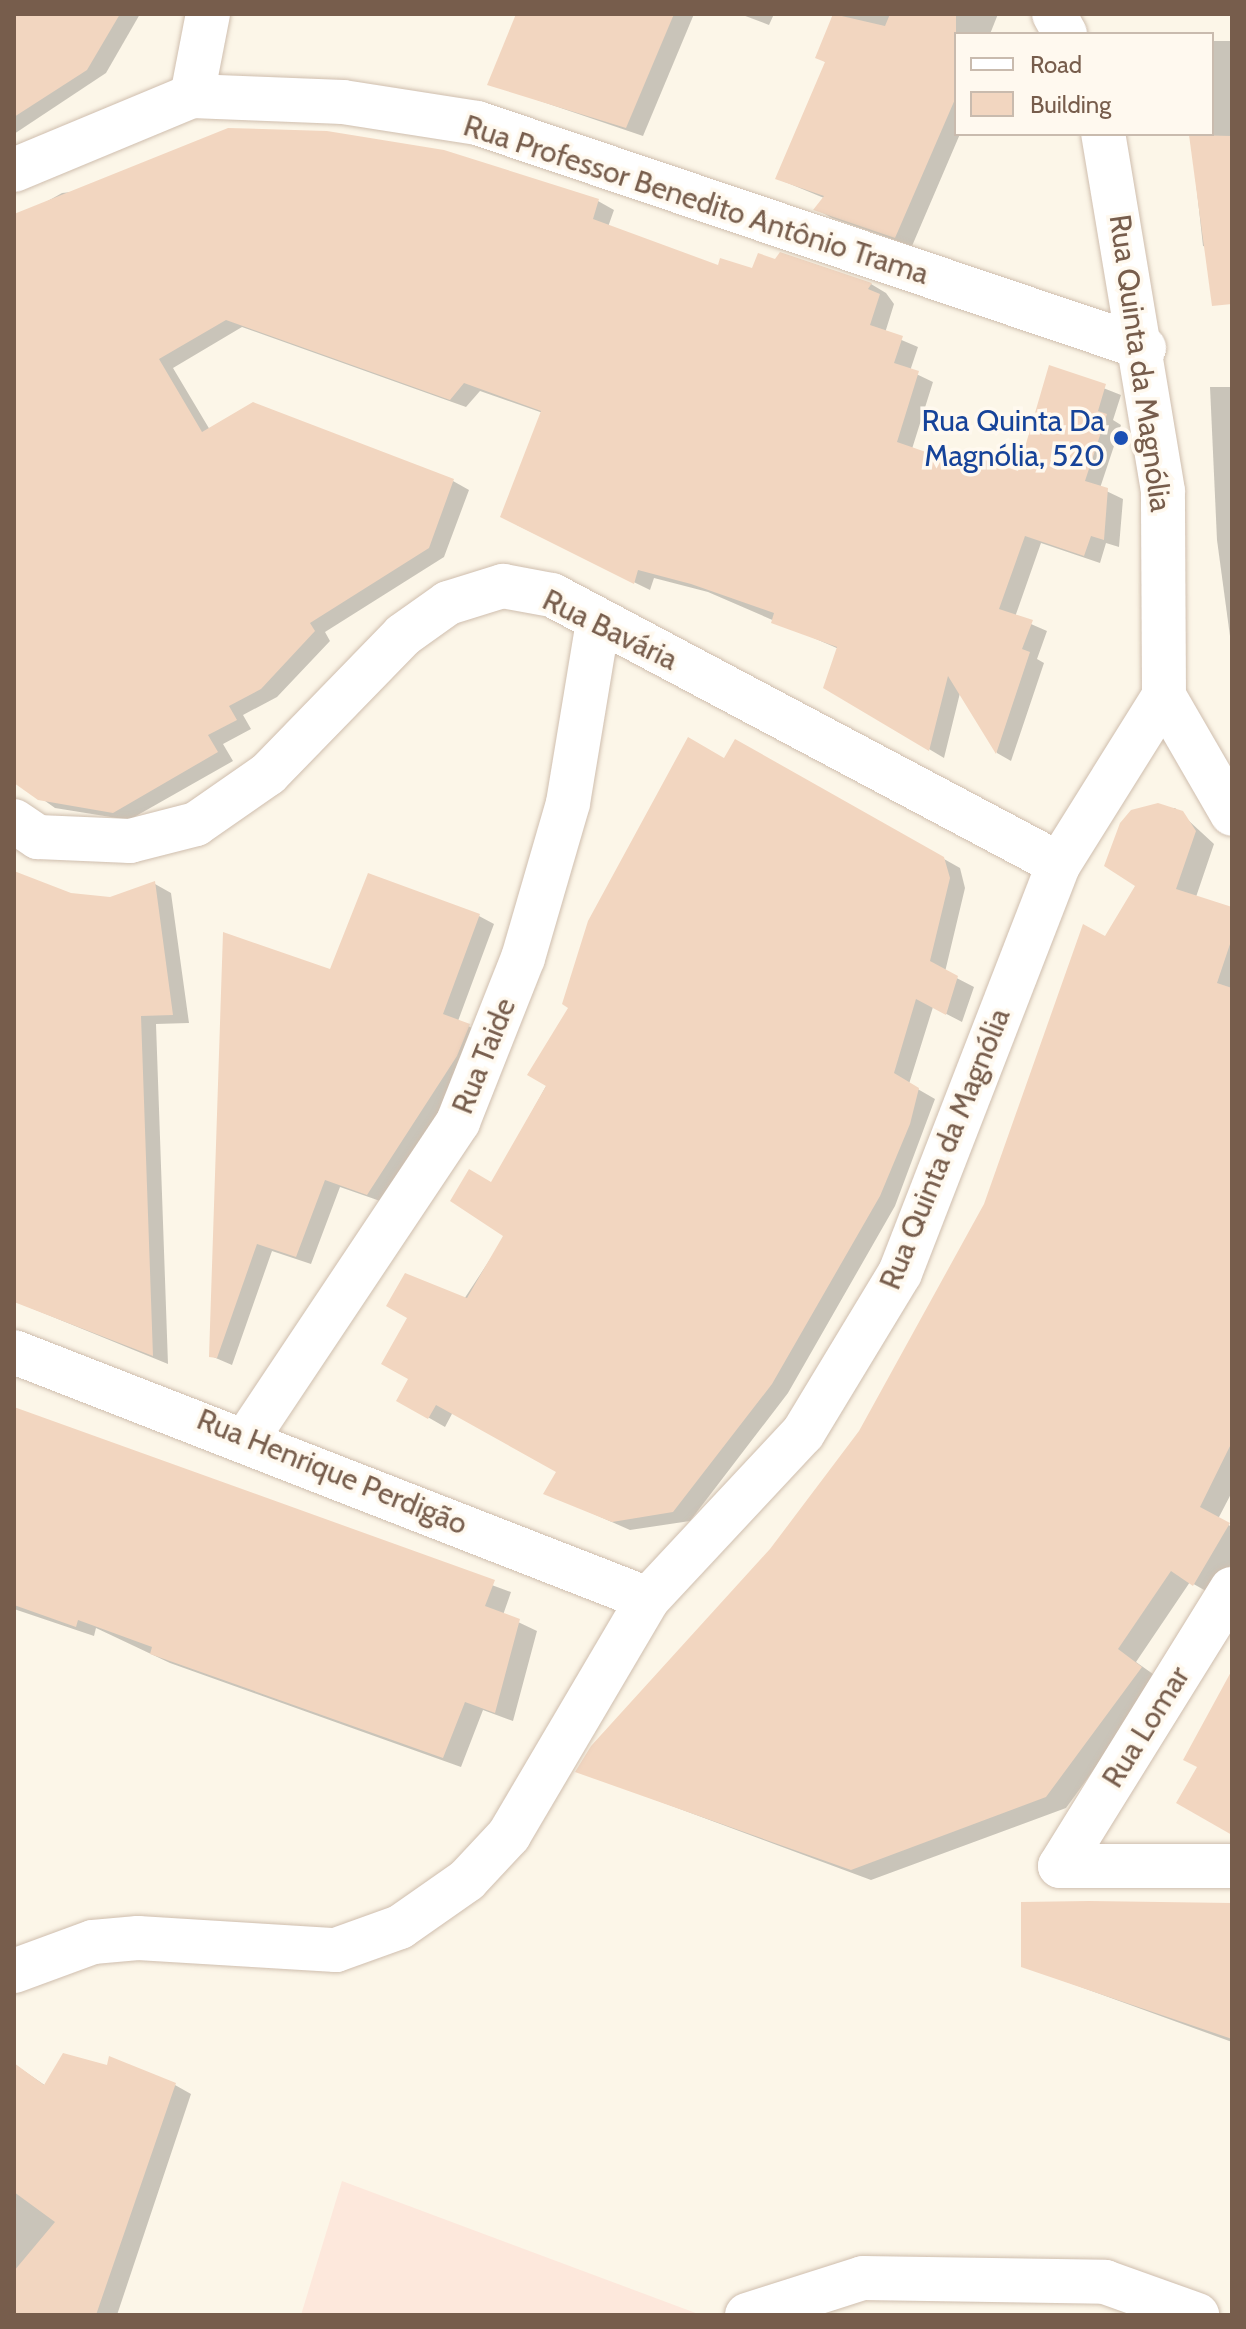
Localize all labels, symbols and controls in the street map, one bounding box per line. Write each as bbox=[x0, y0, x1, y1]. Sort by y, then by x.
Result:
legend bbox=[954, 32, 1214, 136]
text: Road bbox=[1030, 50, 1082, 79]
text: Building bbox=[1030, 90, 1111, 119]
street label: Rua Professor Benedito Antônio Trama bbox=[459, 108, 933, 292]
street label: Rua Quinta da Magnólia bbox=[1101, 212, 1179, 514]
place label: Rua Quinta Da Magnólia, 520 bbox=[922, 403, 1105, 474]
marker: Rua Quinta Da Magnólia, 520 bbox=[1112, 429, 1130, 447]
street label: Rua Bavária bbox=[537, 582, 683, 678]
street label: Rua Taide bbox=[445, 993, 523, 1119]
street label: Rua Quinta da Magnólia bbox=[872, 1003, 1018, 1295]
street label: Rua Henrique Perdigão bbox=[192, 1401, 472, 1543]
street label: Rua Lomar bbox=[1095, 1660, 1197, 1794]

